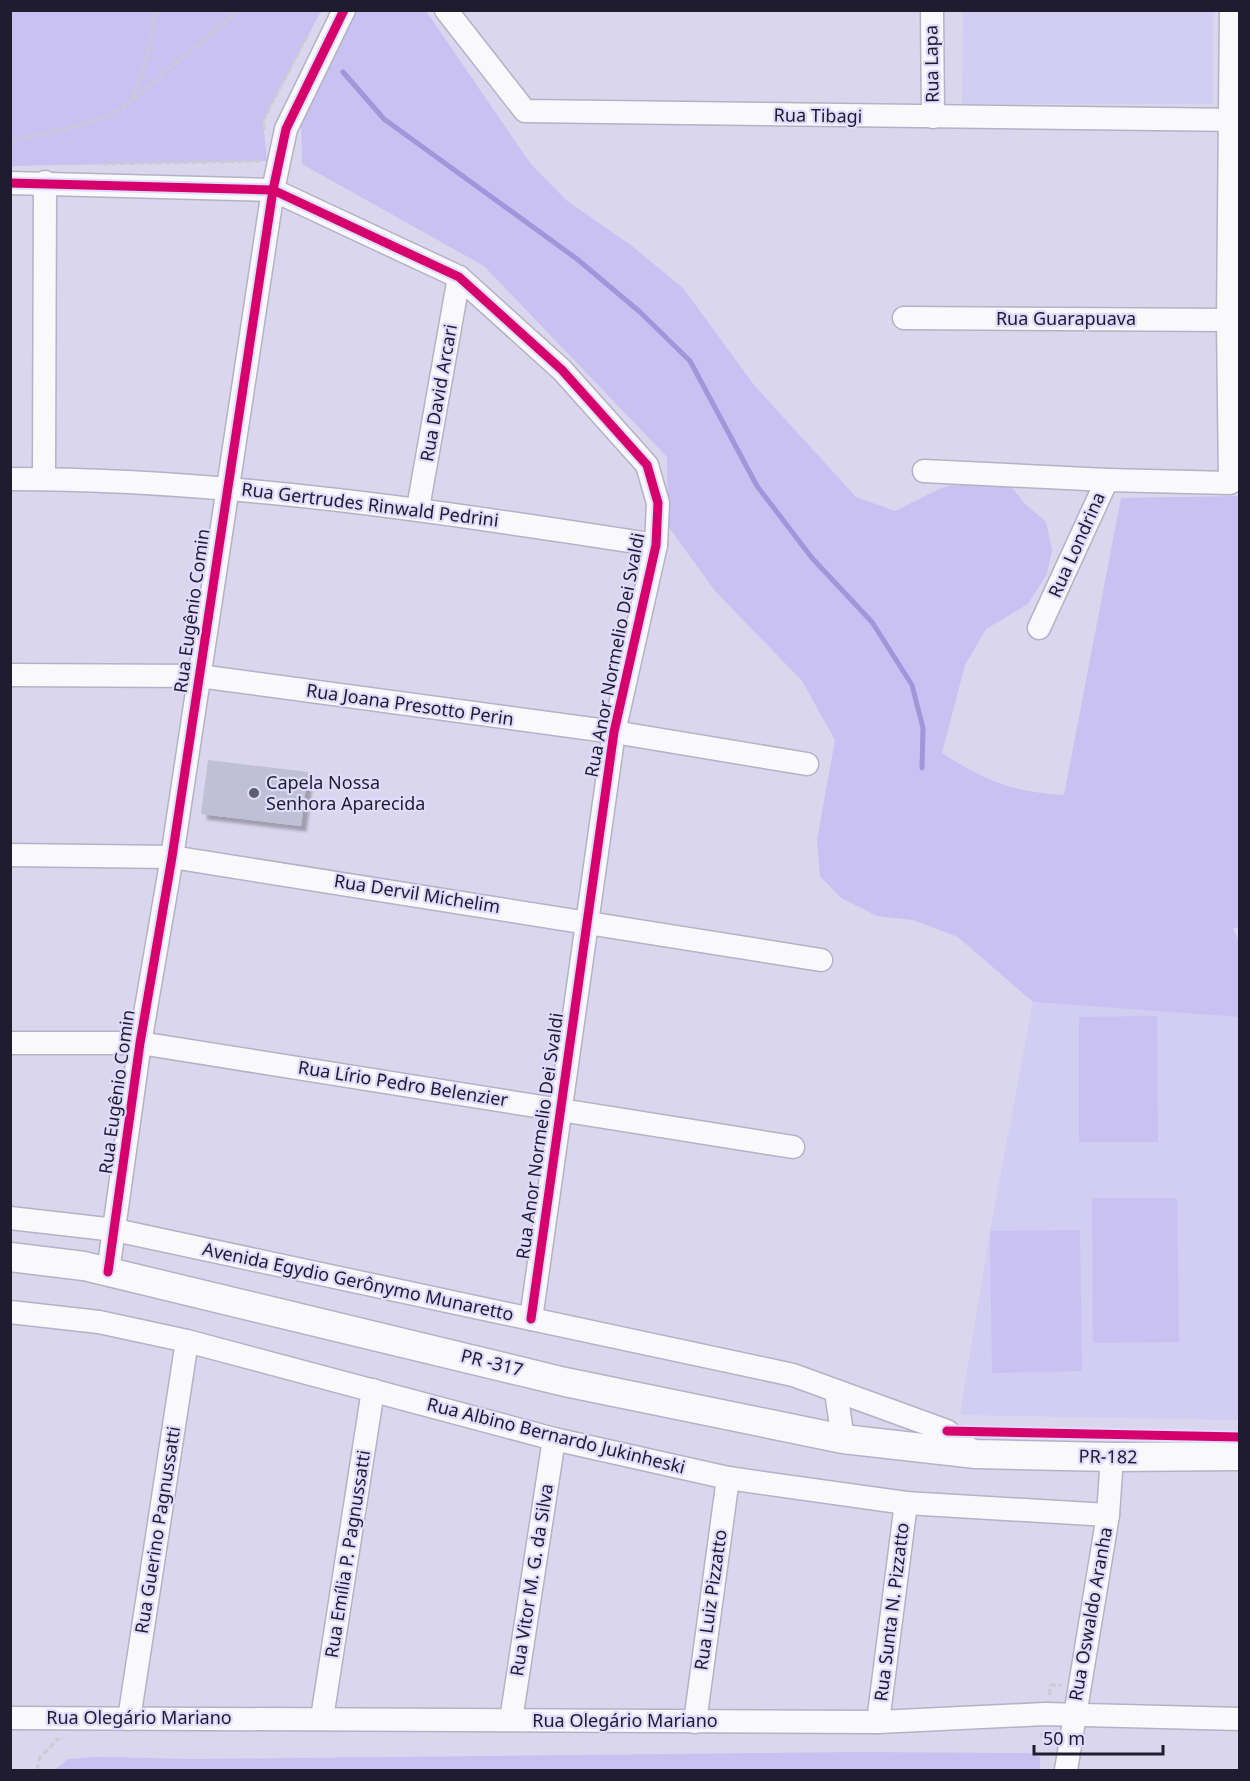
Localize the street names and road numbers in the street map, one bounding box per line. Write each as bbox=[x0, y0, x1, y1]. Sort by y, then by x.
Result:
street label: Rua Lapa bbox=[918, 25, 944, 103]
street label: Rua Tibagi bbox=[773, 102, 863, 128]
street label: Rua Guarapuava bbox=[996, 306, 1136, 330]
street label: Rua David Arcari bbox=[414, 322, 462, 463]
street label: Rua Gertrudes Rinwald Pedrini bbox=[240, 476, 500, 532]
street label: Rua Londrina bbox=[1042, 488, 1110, 601]
street label: Rua Eugênio Comin bbox=[168, 527, 214, 695]
street label: Rua Anor Normelio Dei Svaldi bbox=[579, 530, 650, 779]
street label: Rua Joana Presotto Perin bbox=[305, 678, 515, 730]
street label: Rua Dervil Michelim bbox=[332, 868, 502, 918]
street label: Rua Eugênio Comin bbox=[93, 1008, 139, 1176]
street label: Rua Anor Normelio Dei Svaldi bbox=[510, 1011, 568, 1261]
street label: Rua Lírio Pedro Belenzier bbox=[297, 1055, 510, 1112]
street label: Avenida Egydio Gerônymo Munaretto bbox=[200, 1236, 516, 1326]
street label: PR -317 bbox=[459, 1343, 526, 1381]
street label: Rua Albino Bernardo Jukinheski bbox=[425, 1391, 688, 1479]
street label: Rua Guerino Pagnussatti bbox=[129, 1424, 185, 1635]
street label: PR-182 bbox=[1078, 1443, 1138, 1469]
street label: Rua Emília P. Pagnussatti bbox=[319, 1448, 375, 1659]
street label: Rua Vitor M. G. da Silva bbox=[504, 1482, 558, 1678]
street label: Rua Sunta N. Pizzatto bbox=[868, 1521, 914, 1703]
street label: Rua Oswaldo Aranha bbox=[1063, 1525, 1117, 1703]
street label: Rua Luiz Pizzatto bbox=[688, 1528, 732, 1672]
street label: Rua Olegário Mariano bbox=[46, 1705, 232, 1729]
street label: Rua Olegário Mariano bbox=[532, 1708, 718, 1732]

